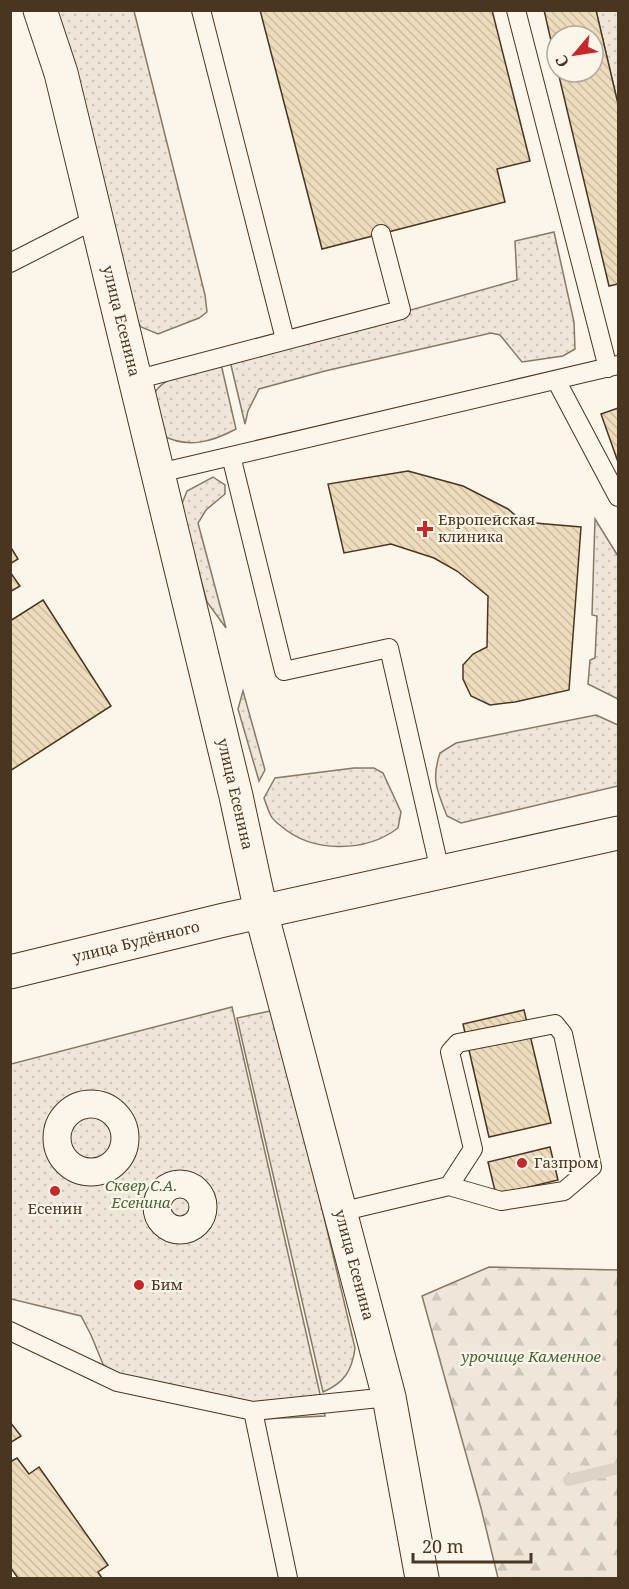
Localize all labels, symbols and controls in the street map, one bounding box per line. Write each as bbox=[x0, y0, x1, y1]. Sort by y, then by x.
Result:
north arrow bbox=[545, 24, 605, 84]
text: С bbox=[550, 51, 574, 71]
street label: улица Есенина bbox=[98, 263, 145, 378]
place label: Европейская клиника bbox=[438, 509, 535, 546]
marker: Европейская клиника bbox=[416, 520, 434, 538]
street label: улица Есенина bbox=[213, 736, 259, 851]
street label: улица Будённого bbox=[70, 916, 201, 966]
place label: Газпром bbox=[534, 1152, 599, 1172]
marker: Газпром bbox=[515, 1156, 529, 1170]
park label: Сквер С.А. Есенина bbox=[105, 1175, 177, 1212]
marker: Есенин bbox=[48, 1184, 62, 1198]
place label: Есенин bbox=[27, 1198, 83, 1218]
street label: улица Есенина bbox=[331, 1207, 379, 1322]
place label: Бим bbox=[151, 1274, 183, 1294]
marker: Бим bbox=[132, 1278, 146, 1292]
park label: урочище Каменное bbox=[460, 1346, 602, 1366]
scale bar bbox=[413, 1526, 532, 1564]
text: 20 m bbox=[422, 1534, 464, 1558]

